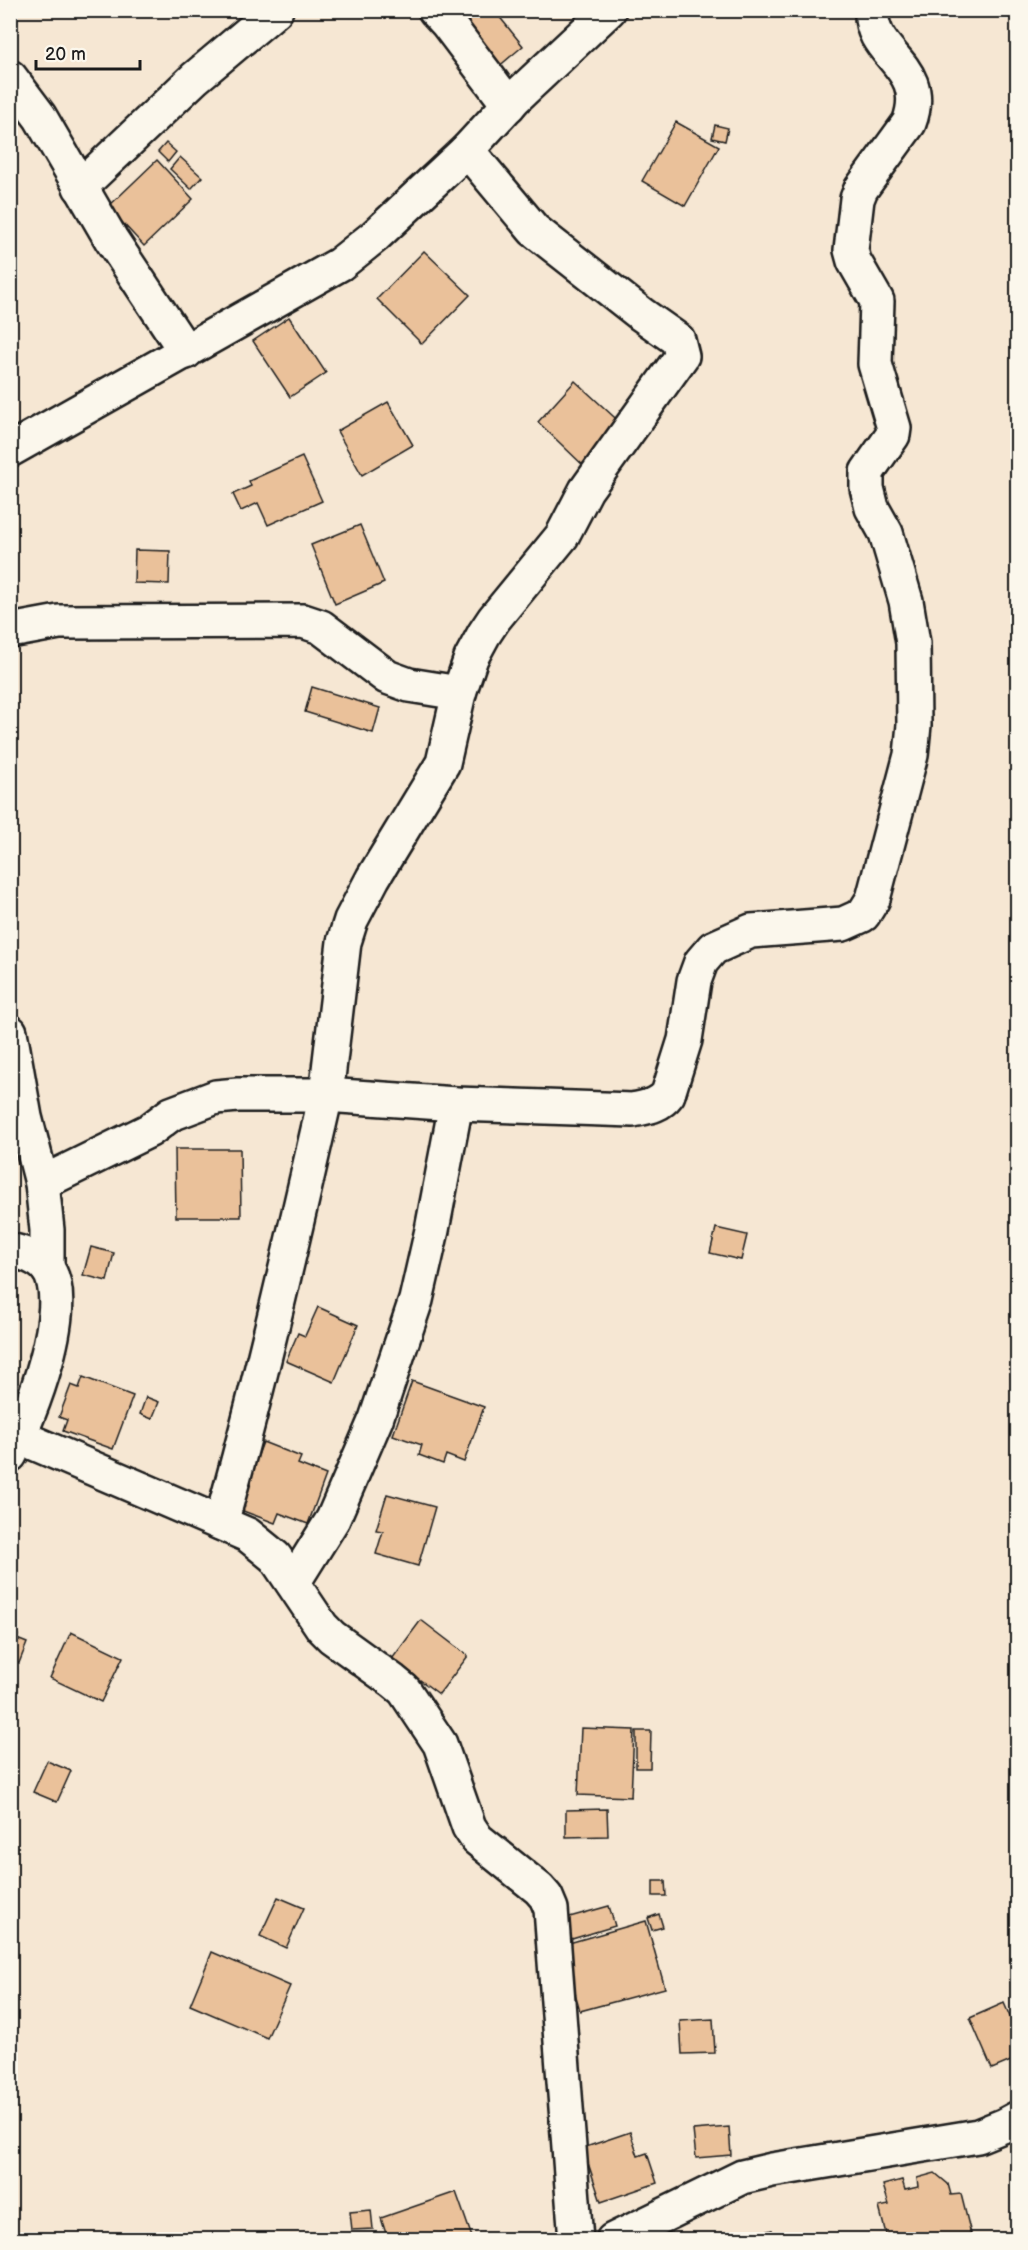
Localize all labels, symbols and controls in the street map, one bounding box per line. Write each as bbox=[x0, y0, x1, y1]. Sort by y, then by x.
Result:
scale bar bbox=[36, 33, 140, 71]
text: 20 m bbox=[45, 44, 86, 65]

